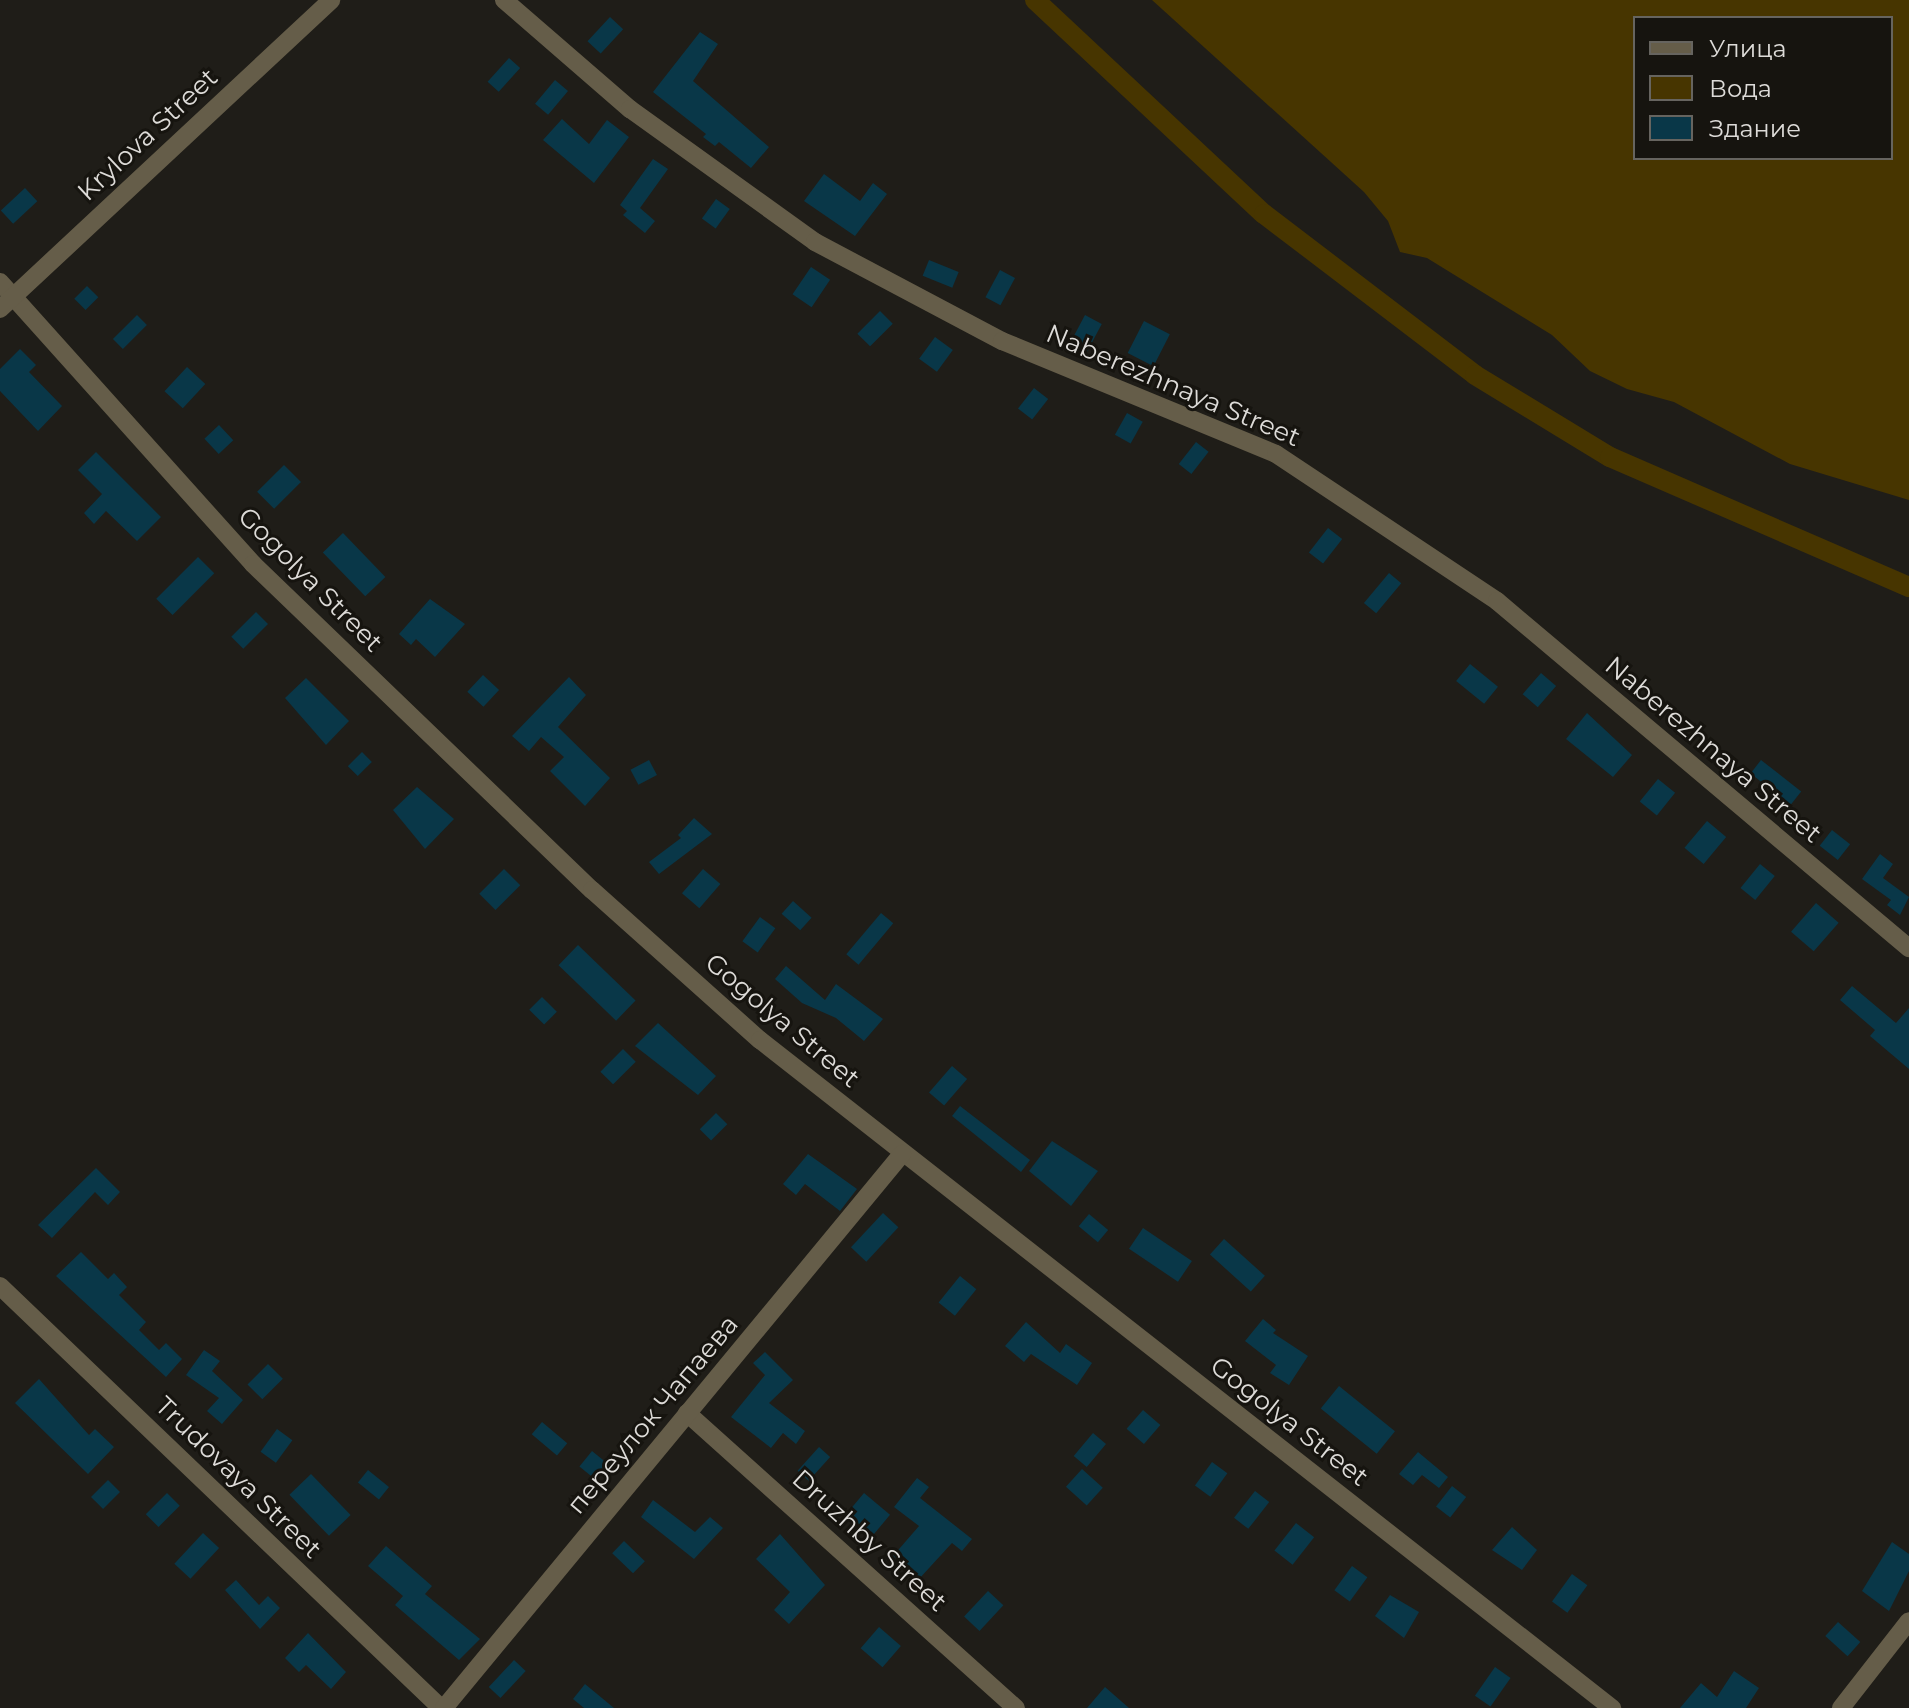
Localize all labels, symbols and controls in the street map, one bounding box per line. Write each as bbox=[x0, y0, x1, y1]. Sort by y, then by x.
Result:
legend bbox=[1633, 16, 1893, 160]
text: Улица bbox=[1709, 34, 1787, 63]
street label: Krylova Street bbox=[72, 62, 224, 208]
text: Вода bbox=[1709, 74, 1772, 103]
text: Здание bbox=[1709, 114, 1801, 143]
street label: Naberezhnaya Street bbox=[1041, 318, 1305, 454]
street label: Gogolya Street bbox=[231, 501, 389, 659]
street label: Naberezhnaya Street bbox=[1598, 650, 1828, 850]
street label: Gogolya Street bbox=[699, 947, 865, 1095]
street label: переулок Чапаева bbox=[561, 1309, 745, 1521]
street label: Gogolya Street bbox=[1204, 1351, 1374, 1493]
street label: Trudovaya Street bbox=[148, 1391, 328, 1565]
street label: Druzhby Street bbox=[785, 1463, 953, 1619]

